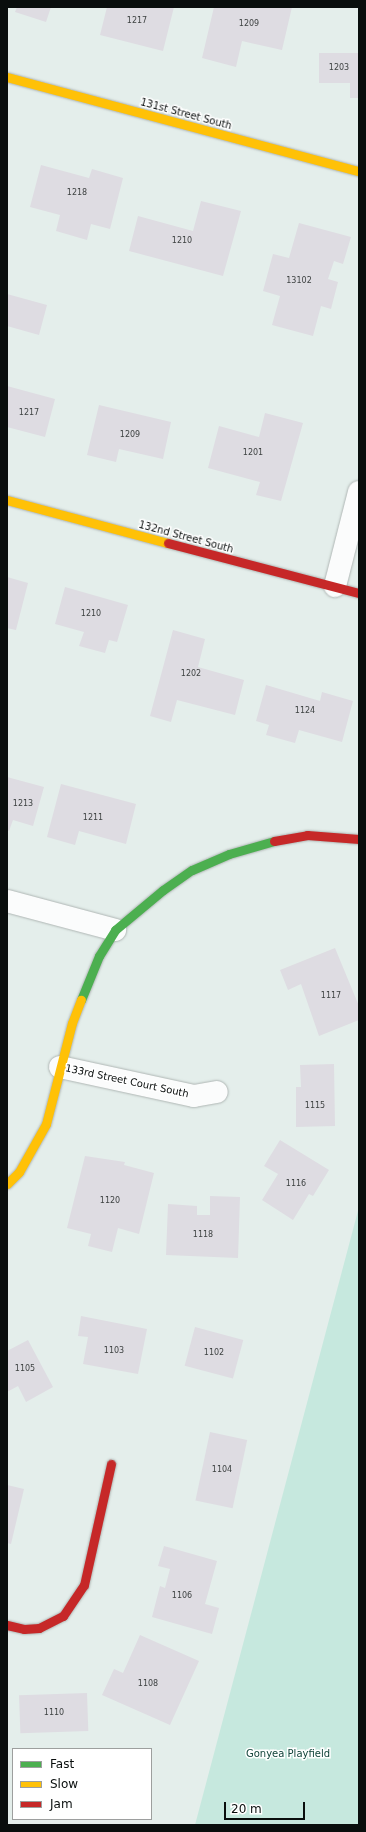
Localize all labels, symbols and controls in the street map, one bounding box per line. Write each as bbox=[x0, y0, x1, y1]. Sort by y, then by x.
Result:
house number: 1217 bbox=[127, 16, 147, 26]
house number: 1209 bbox=[239, 19, 259, 29]
house number: 1203 bbox=[329, 63, 349, 73]
street label: 131st Street South bbox=[139, 96, 233, 132]
house number: 1218 bbox=[67, 188, 87, 198]
house number: 1210 bbox=[172, 236, 192, 246]
house number: 13102 bbox=[286, 276, 312, 286]
house number: 1217 bbox=[19, 408, 39, 418]
house number: 1209 bbox=[120, 430, 140, 440]
house number: 1201 bbox=[243, 448, 263, 458]
street label: 132nd Street South bbox=[137, 519, 235, 555]
house number: 1210 bbox=[81, 609, 101, 619]
house number: 1202 bbox=[181, 669, 201, 679]
house number: 1124 bbox=[295, 706, 315, 716]
house number: 1213 bbox=[13, 799, 33, 809]
house number: 1211 bbox=[83, 813, 103, 823]
house number: 1117 bbox=[321, 991, 341, 1001]
street label: 133rd Street Court South bbox=[64, 1062, 190, 1100]
house number: 1115 bbox=[305, 1101, 325, 1111]
house number: 1116 bbox=[286, 1179, 306, 1189]
house number: 1120 bbox=[100, 1196, 120, 1206]
house number: 1118 bbox=[193, 1230, 213, 1240]
house number: 1103 bbox=[104, 1346, 124, 1356]
house number: 1102 bbox=[204, 1348, 224, 1358]
house number: 1105 bbox=[15, 1364, 35, 1374]
house number: 1104 bbox=[212, 1465, 232, 1475]
house number: 1106 bbox=[172, 1591, 192, 1601]
house number: 1108 bbox=[138, 1679, 158, 1689]
house number: 1110 bbox=[44, 1708, 64, 1718]
legend bbox=[12, 1748, 152, 1820]
park label: Gonyea Playfield bbox=[246, 1748, 330, 1760]
text: Fast bbox=[50, 1757, 74, 1771]
text: Slow bbox=[50, 1777, 78, 1791]
scale bar bbox=[226, 1794, 307, 1820]
text: Jam bbox=[50, 1797, 73, 1811]
text: 20 m bbox=[231, 1802, 262, 1816]

